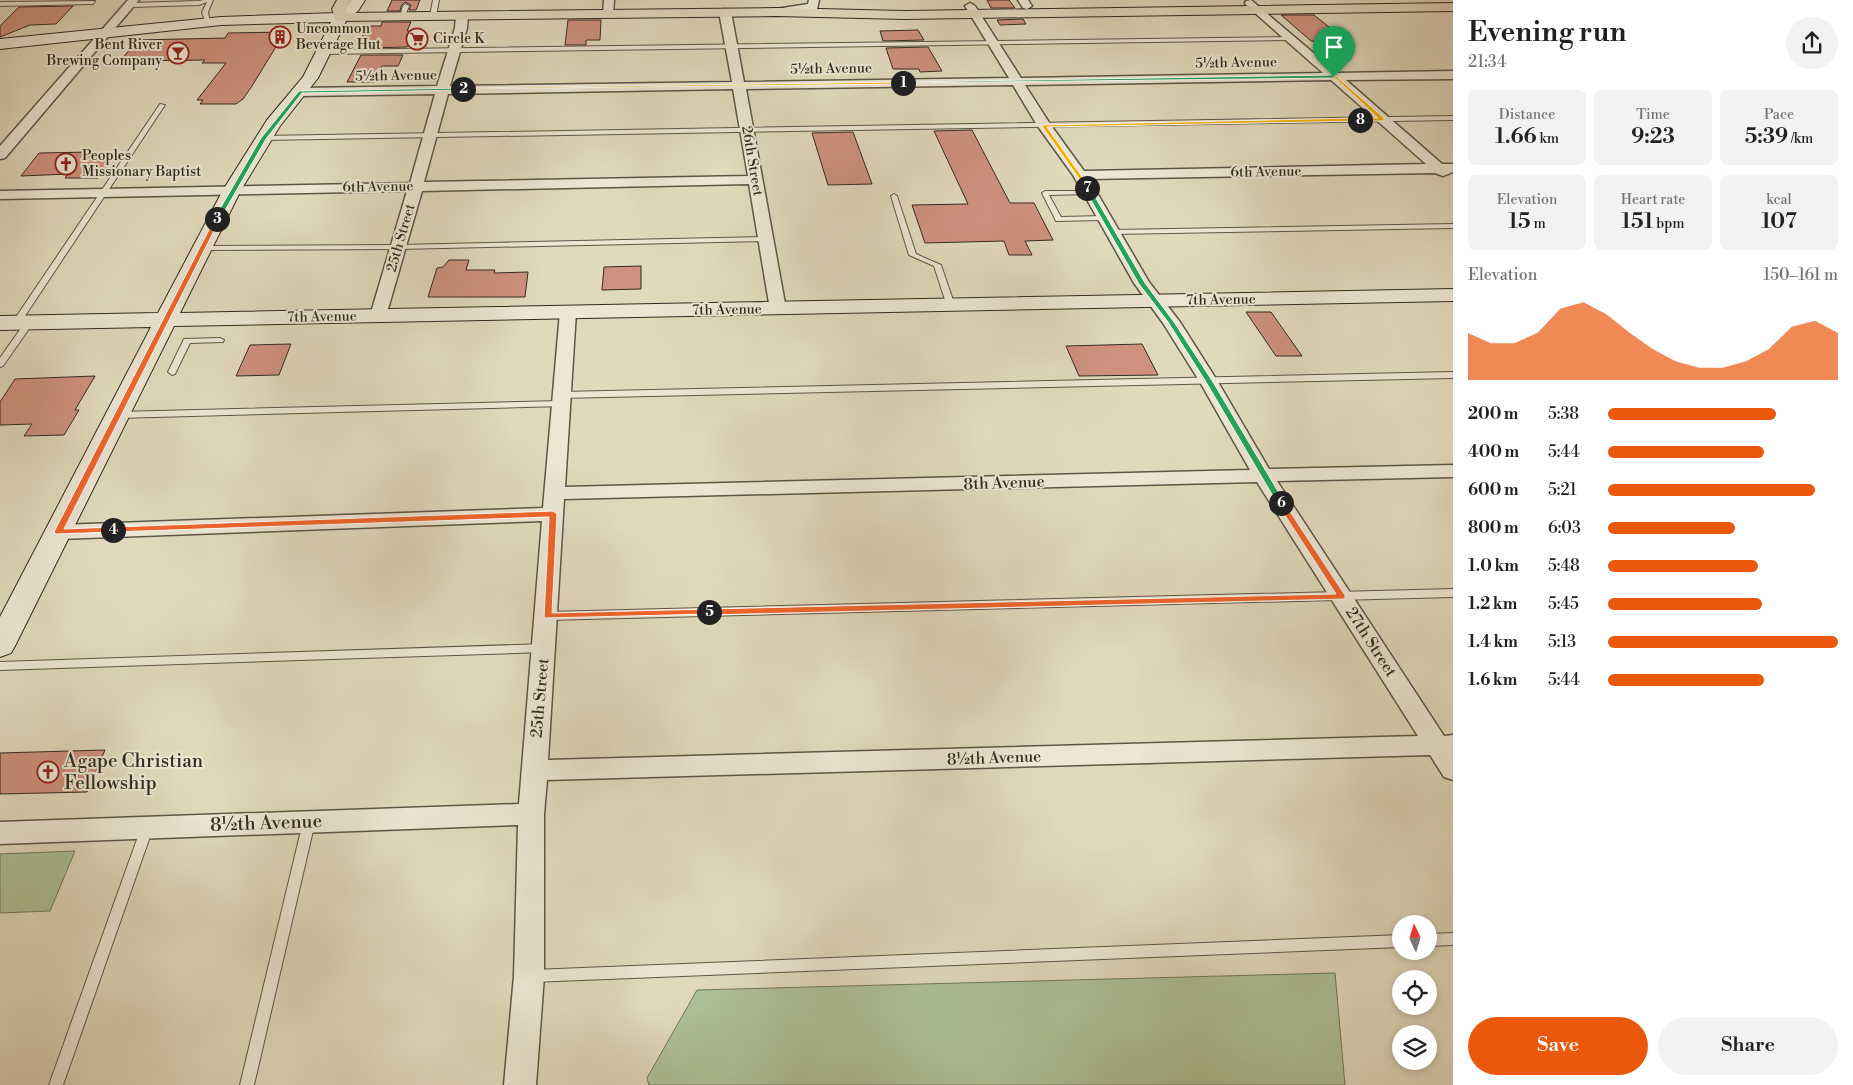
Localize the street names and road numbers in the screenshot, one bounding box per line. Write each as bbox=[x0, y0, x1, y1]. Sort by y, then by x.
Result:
street label: 5½th Avenue bbox=[1195, 53, 1277, 73]
street label: 5½th Avenue bbox=[790, 59, 872, 79]
street label: 5½th Avenue bbox=[355, 66, 437, 86]
street label: 26th Street bbox=[737, 125, 767, 197]
street label: 6th Avenue bbox=[1230, 162, 1302, 182]
street label: 6th Avenue bbox=[342, 177, 414, 197]
street label: 25th Street bbox=[383, 202, 419, 274]
street label: 7th Avenue bbox=[1186, 290, 1256, 310]
street label: 7th Avenue bbox=[692, 300, 762, 320]
street label: 7th Avenue bbox=[287, 307, 357, 327]
street label: 8th Avenue bbox=[963, 472, 1045, 494]
street label: 27th Street bbox=[1341, 603, 1401, 681]
street label: 25th Street bbox=[527, 657, 553, 739]
street label: 8½th Avenue bbox=[946, 746, 1042, 770]
street label: 8½th Avenue bbox=[210, 809, 322, 837]

